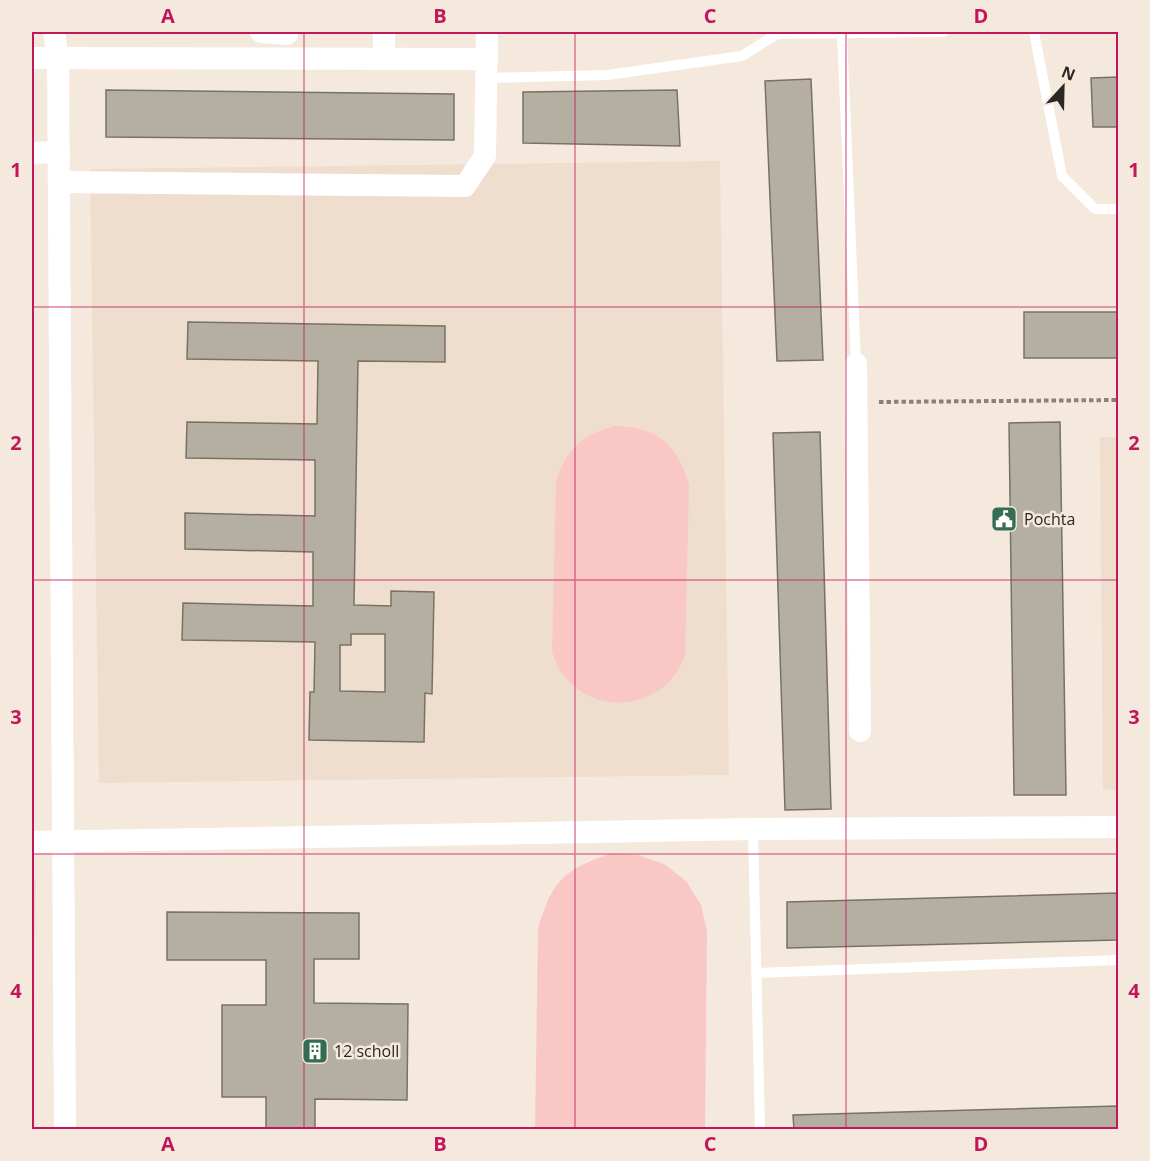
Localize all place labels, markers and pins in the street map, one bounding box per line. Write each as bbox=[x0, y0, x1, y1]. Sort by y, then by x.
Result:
public building icon: Pochta bbox=[989, 504, 1019, 534]
place label: Pochta bbox=[1024, 508, 1075, 530]
building icon: 12 scholl bbox=[300, 1036, 330, 1066]
place label: 12 scholl bbox=[334, 1040, 399, 1062]

